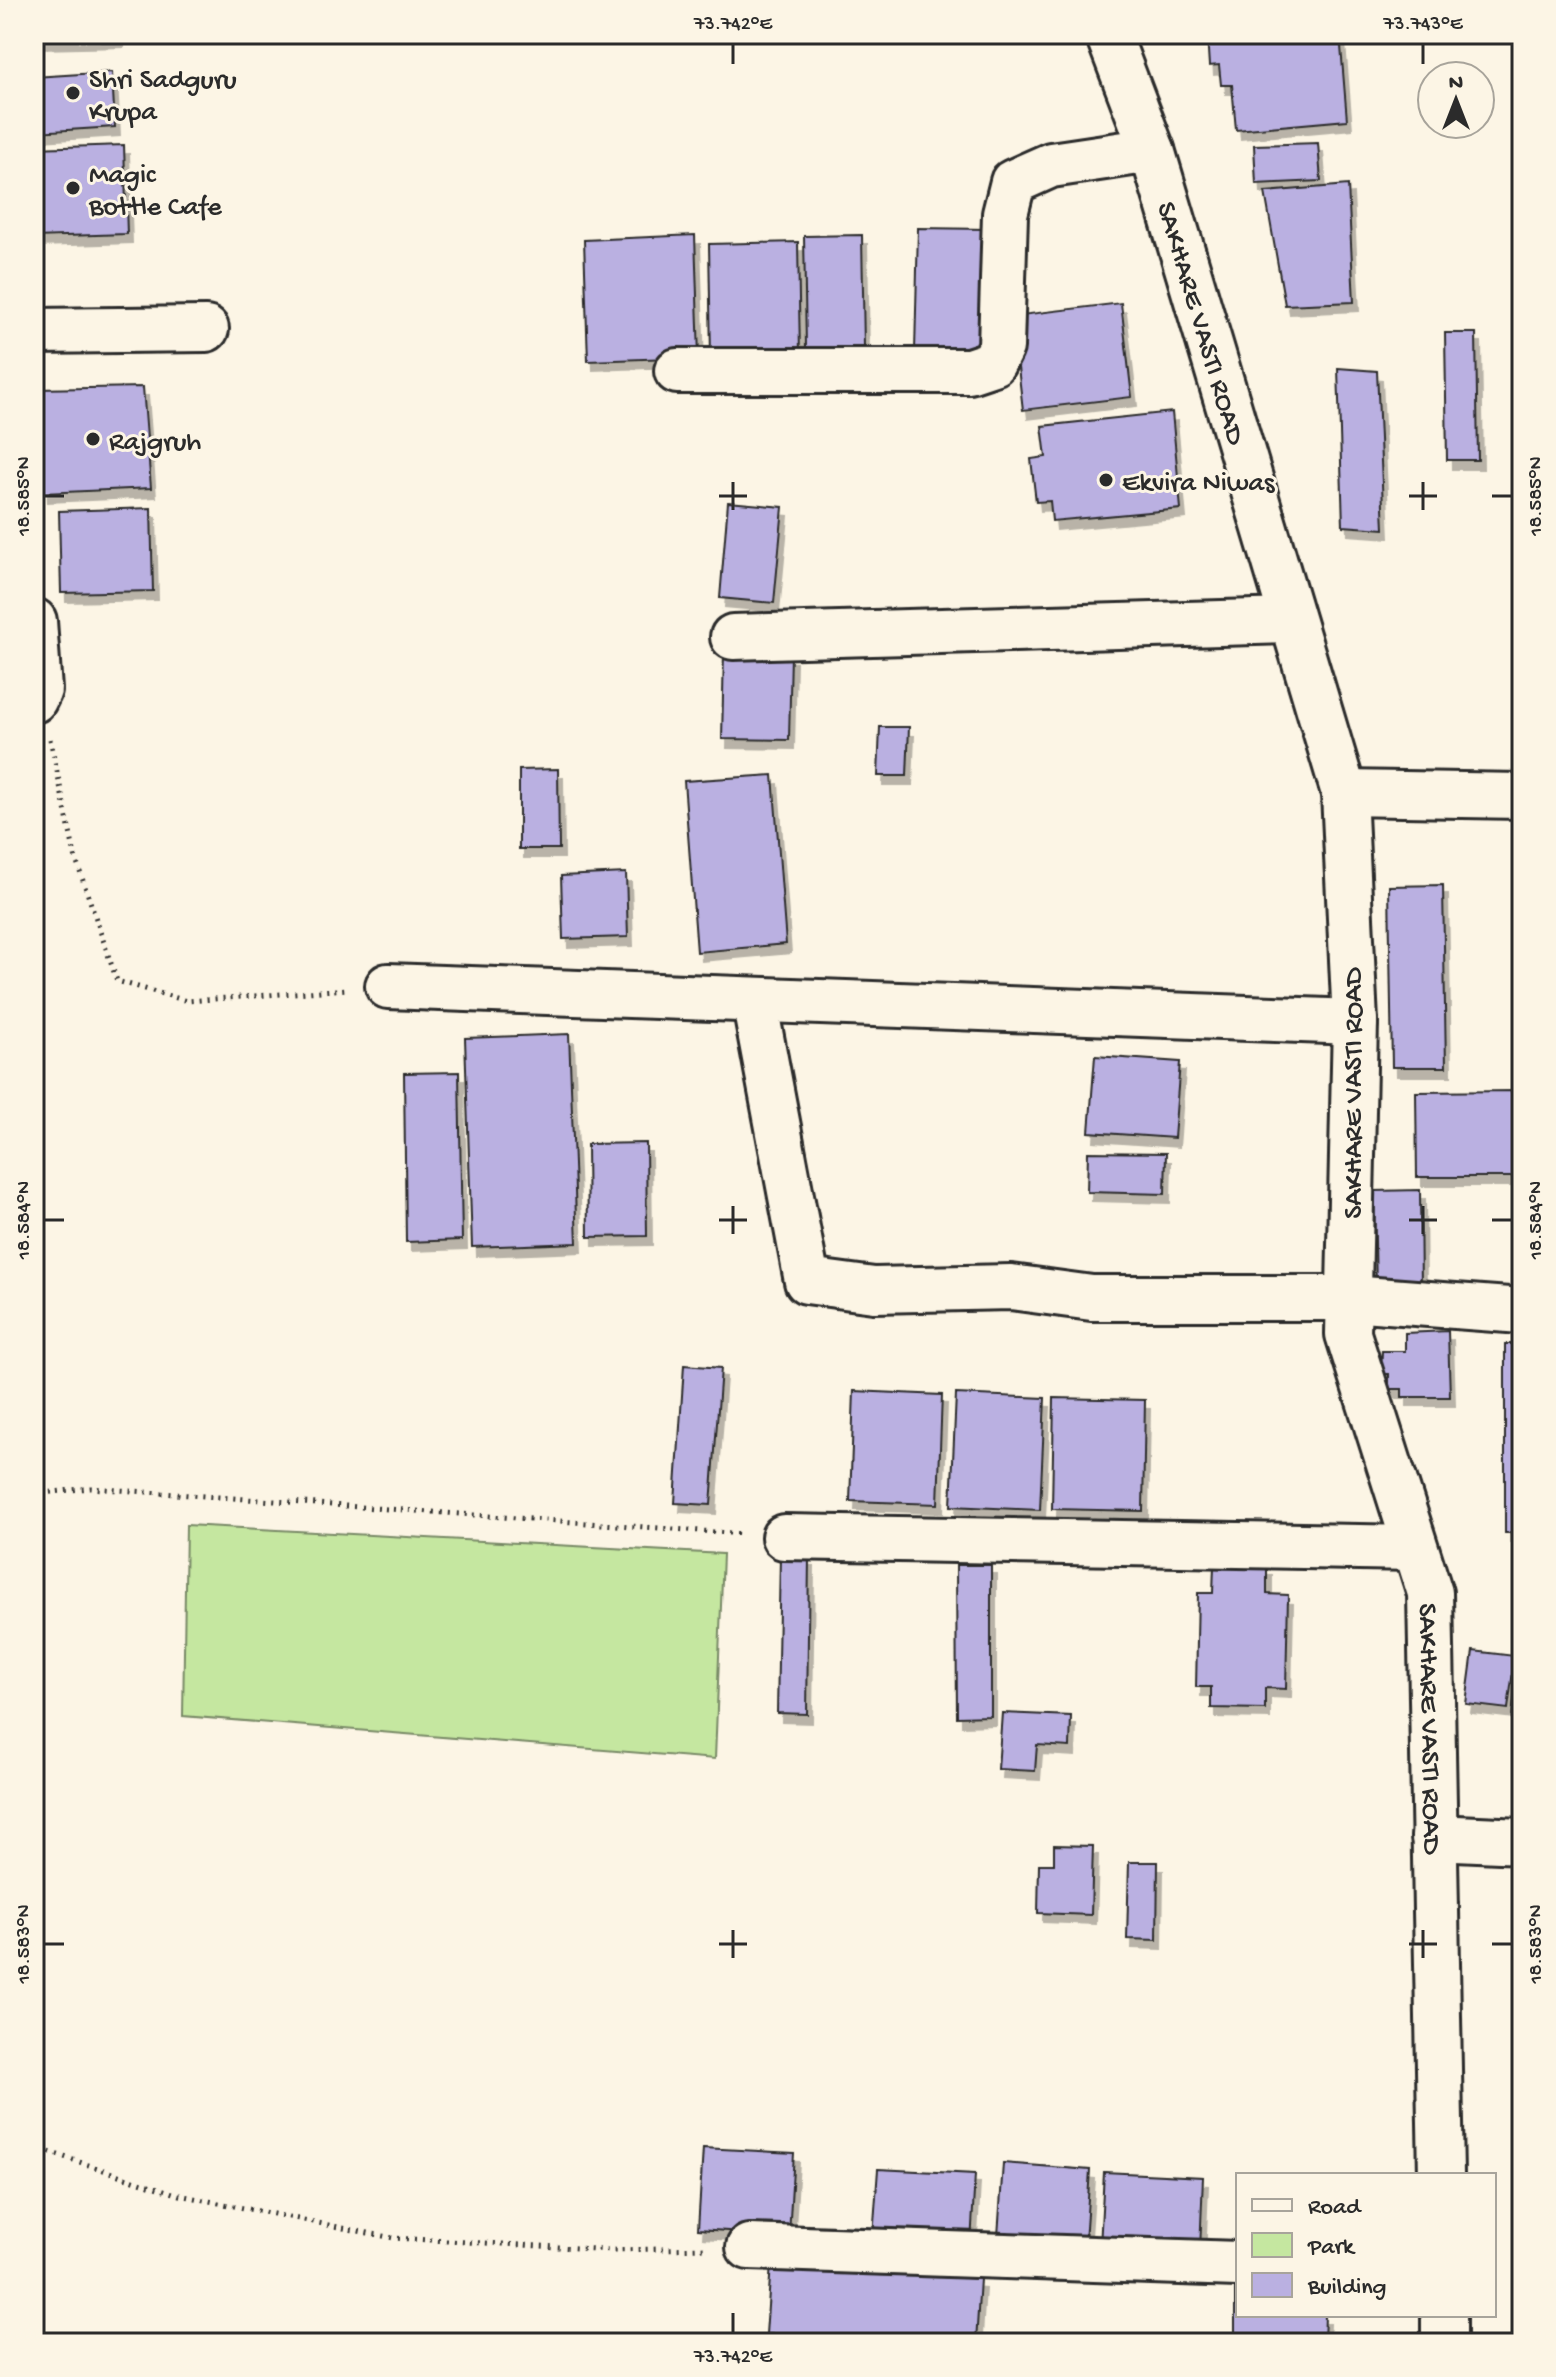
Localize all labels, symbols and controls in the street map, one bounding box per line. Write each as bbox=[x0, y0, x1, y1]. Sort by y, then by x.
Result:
text: 73.742°E bbox=[693, 14, 774, 37]
text: 73.743°E bbox=[1383, 14, 1464, 37]
north arrow bbox=[1416, 60, 1496, 140]
place label: Shri Sadguru Krupa bbox=[89, 65, 237, 130]
text: N bbox=[1449, 71, 1463, 97]
marker: Shri Sadguru Krupa bbox=[64, 84, 82, 102]
place label: Magic Bottle Cafe bbox=[88, 160, 222, 225]
marker: Magic Bottle Cafe bbox=[64, 179, 82, 197]
street label: SAKHARE VASTI ROAD bbox=[1147, 198, 1251, 450]
place label: Rajgruh bbox=[109, 427, 201, 460]
marker: Rajgruh bbox=[84, 430, 102, 448]
text: 18.585°N bbox=[14, 456, 37, 537]
text: 18.585°N bbox=[1526, 456, 1549, 537]
place label: Ekvira Niwas bbox=[1122, 468, 1275, 501]
marker: Ekvira Niwas bbox=[1097, 471, 1115, 489]
street label: SAKHARE VASTI ROAD bbox=[1339, 966, 1372, 1219]
text: 18.584°N bbox=[14, 1181, 37, 1260]
text: 18.584°N bbox=[1526, 1181, 1549, 1260]
street label: SAKHARE VASTI ROAD bbox=[1409, 1603, 1447, 1856]
text: 18.583°N bbox=[14, 1904, 37, 1985]
text: 18.583°N bbox=[1526, 1904, 1549, 1985]
legend bbox=[1236, 2173, 1496, 2317]
text: Road bbox=[1308, 2194, 1362, 2223]
text: Park bbox=[1307, 2234, 1356, 2263]
text: Building bbox=[1307, 2274, 1386, 2303]
text: 73.742°E bbox=[693, 2347, 774, 2370]

